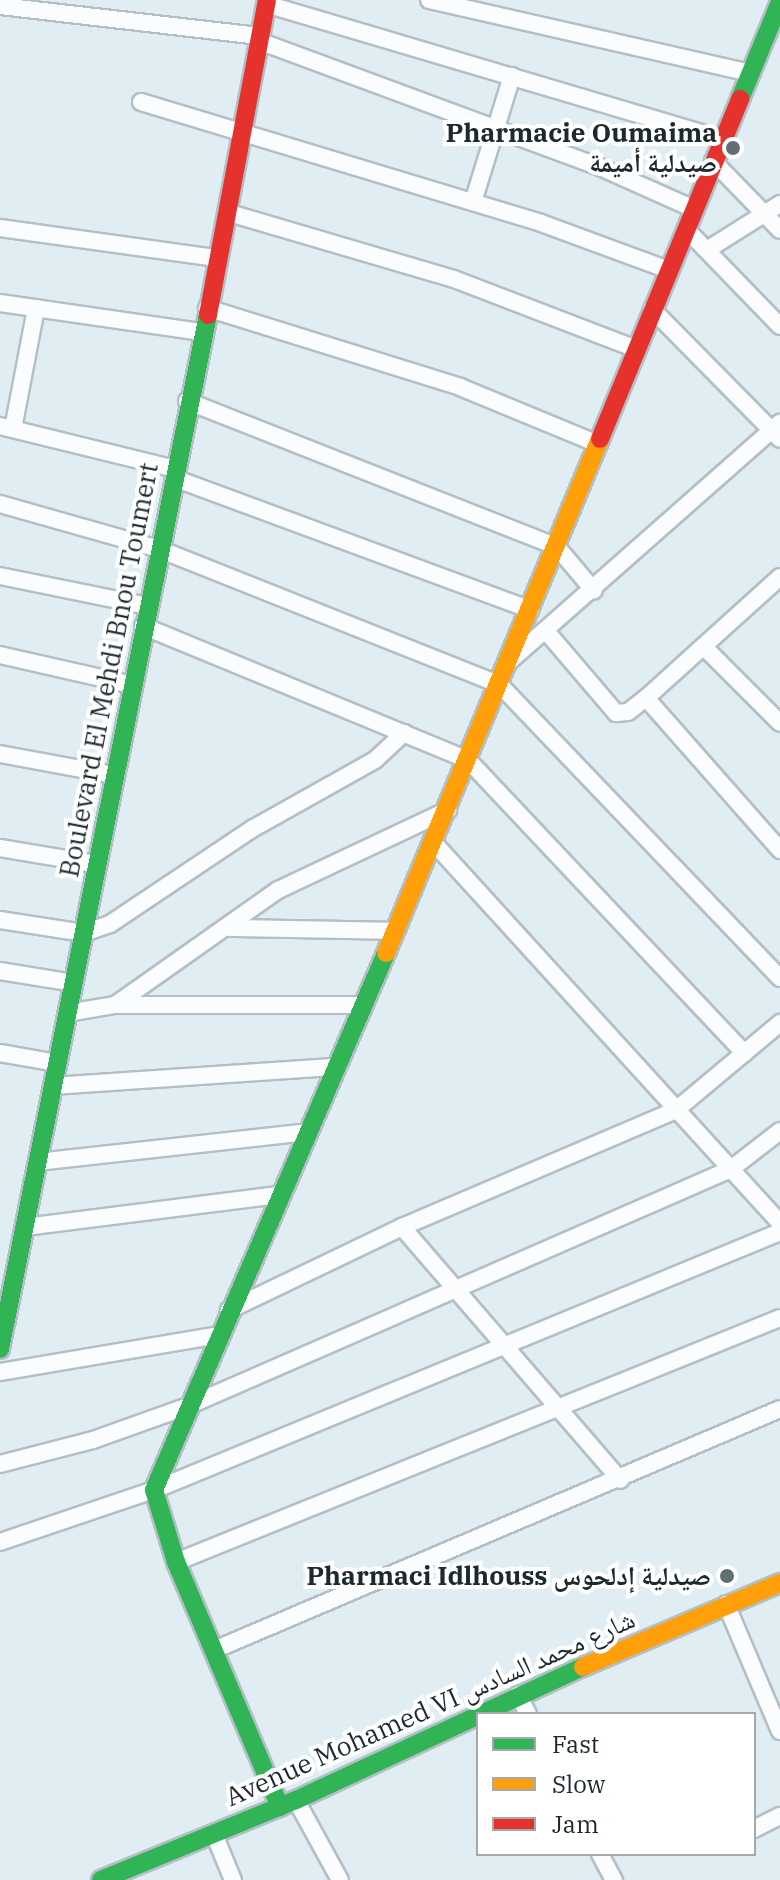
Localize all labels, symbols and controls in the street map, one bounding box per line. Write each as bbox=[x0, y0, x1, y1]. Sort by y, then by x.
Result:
place label: Pharmacie Oumaima صيدلية أميمة bbox=[446, 117, 717, 178]
marker: Pharmacie Oumaima صيدلية أميمة bbox=[724, 139, 742, 157]
street label: Boulevard El Mehdi Bnou Toumert bbox=[53, 460, 165, 880]
place label: Pharmaci Idlhouss صيدلية إدلحوس bbox=[306, 1560, 711, 1592]
marker: Pharmaci Idlhouss صيدلية إدلحوس bbox=[718, 1567, 736, 1585]
street label: Avenue Mohamed VI شارع محمد السادس bbox=[221, 1603, 639, 1813]
legend bbox=[476, 1712, 756, 1856]
text: Fast bbox=[552, 1728, 599, 1760]
text: Slow bbox=[552, 1768, 605, 1800]
text: Jam bbox=[552, 1808, 599, 1840]

